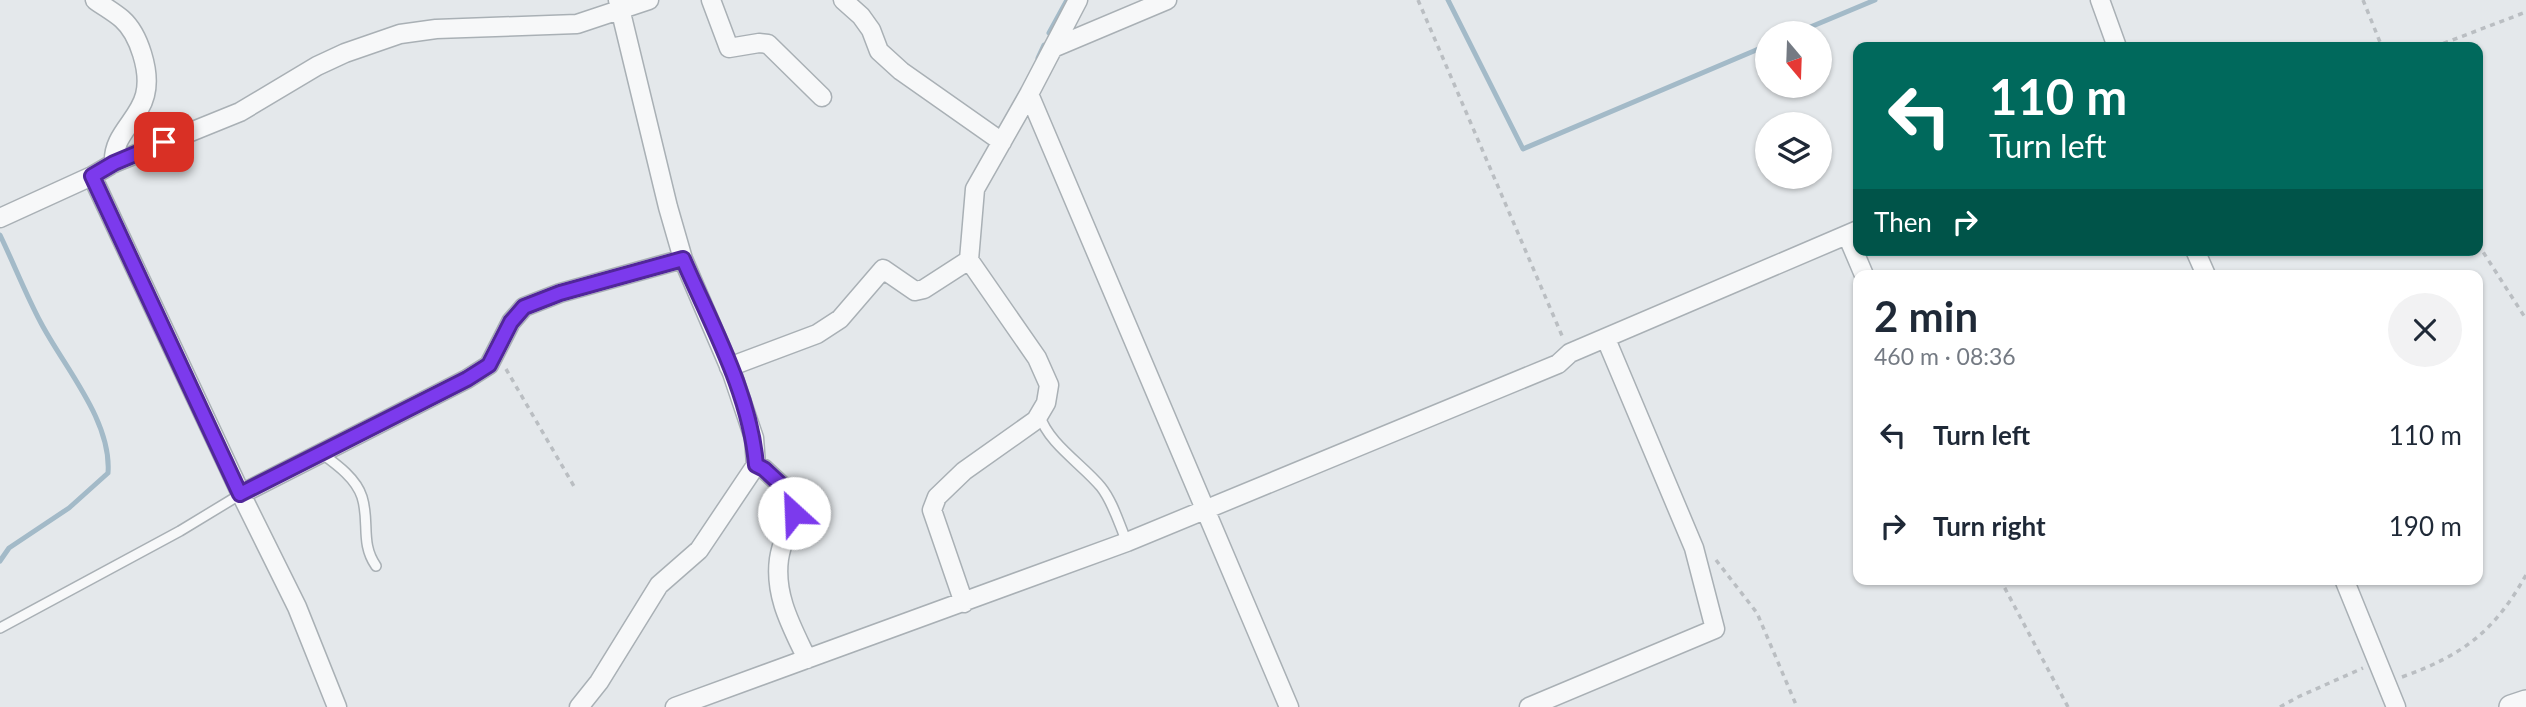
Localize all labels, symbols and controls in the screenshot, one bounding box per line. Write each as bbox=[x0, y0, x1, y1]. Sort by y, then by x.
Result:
north arrow bbox=[1755, 21, 1832, 98]
map controls bbox=[1755, 21, 1832, 189]
text: 110 m bbox=[1989, 67, 2127, 125]
icon: left bbox=[1874, 70, 1965, 161]
pin bbox=[134, 112, 194, 172]
button: layers bbox=[1755, 112, 1832, 189]
icon: arrive bbox=[145, 123, 183, 161]
text: Turn left bbox=[1989, 126, 2106, 165]
icon: right bbox=[1946, 203, 1984, 241]
text: Then bbox=[1874, 206, 1932, 238]
text: 2 min bbox=[1874, 291, 1978, 341]
button: close bbox=[2388, 293, 2462, 367]
text: 460 m · 08:36 bbox=[1874, 342, 2016, 370]
icon: left bbox=[1874, 416, 1912, 454]
text: Turn left bbox=[1933, 419, 2030, 451]
text: 110 m bbox=[2389, 419, 2462, 451]
position arrow bbox=[757, 476, 831, 550]
icon: right bbox=[1874, 507, 1912, 545]
text: Turn right bbox=[1933, 510, 2046, 542]
text: 190 m bbox=[2389, 510, 2462, 542]

